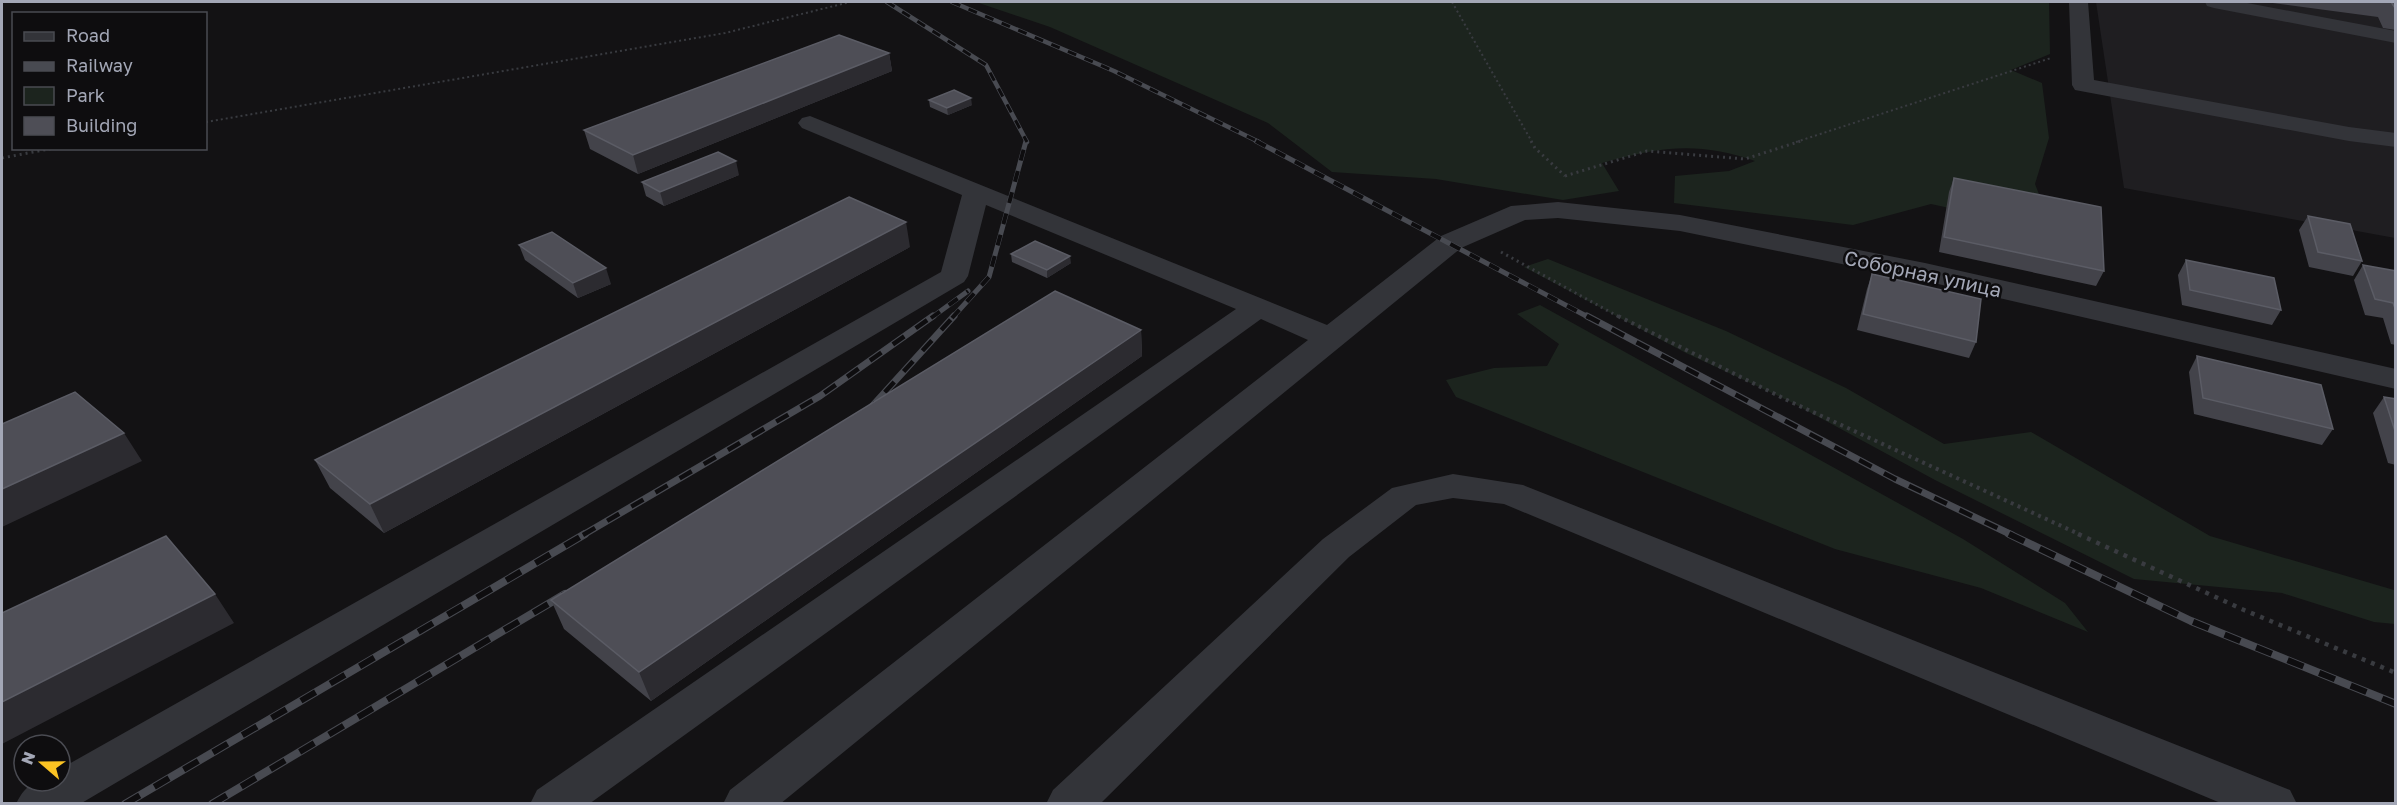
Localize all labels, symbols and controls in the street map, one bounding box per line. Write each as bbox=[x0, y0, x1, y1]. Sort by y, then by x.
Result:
legend bbox=[12, 12, 207, 150]
text: Road bbox=[66, 24, 110, 46]
text: Railway bbox=[66, 54, 133, 76]
text: Park bbox=[66, 84, 105, 106]
text: Building bbox=[66, 114, 137, 136]
street label: Соборная улица bbox=[1842, 245, 2004, 301]
north arrow bbox=[12, 733, 72, 793]
text: N bbox=[16, 749, 39, 767]

